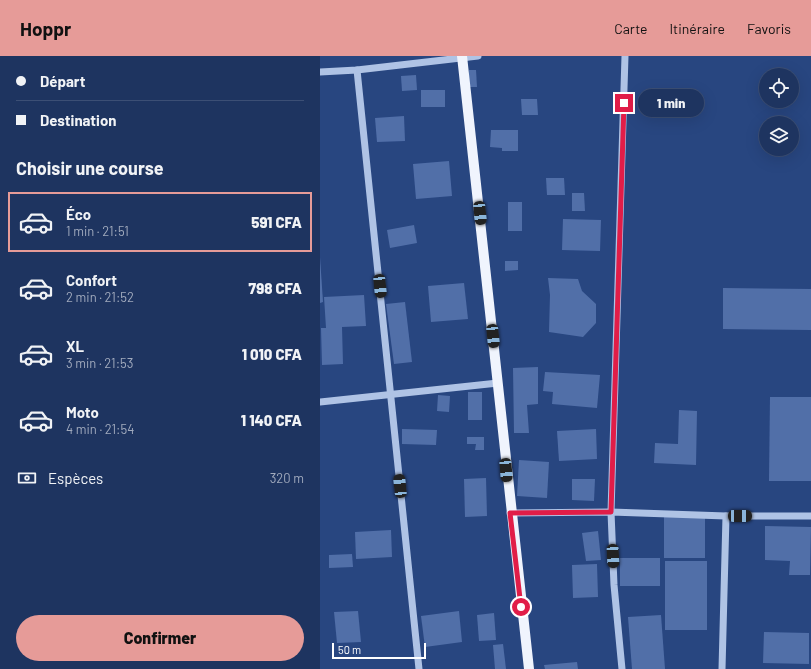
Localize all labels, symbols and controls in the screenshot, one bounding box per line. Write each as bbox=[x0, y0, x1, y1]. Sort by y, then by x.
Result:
text: Hoppr bbox=[20, 17, 71, 40]
text: Carte bbox=[614, 20, 647, 37]
text: Itinéraire bbox=[669, 20, 725, 37]
text: Favoris bbox=[747, 20, 791, 37]
map controls bbox=[759, 68, 799, 156]
button: locate bbox=[759, 68, 799, 108]
text: Départ bbox=[40, 72, 85, 90]
callout: 1 min bbox=[638, 89, 704, 117]
route end bbox=[615, 94, 633, 112]
text: 1 min bbox=[657, 95, 685, 111]
text: Destination bbox=[40, 111, 116, 129]
button: layers bbox=[759, 116, 799, 156]
text: Choisir une course bbox=[16, 157, 164, 179]
car bbox=[473, 200, 487, 226]
icon: car bbox=[18, 204, 54, 240]
text: Éco bbox=[66, 205, 91, 223]
text: 591 CFA bbox=[251, 213, 302, 231]
text: 1 min · 21:51 bbox=[66, 223, 129, 239]
icon: car bbox=[18, 270, 54, 306]
text: Confort bbox=[66, 271, 117, 289]
car bbox=[373, 273, 387, 299]
text: 798 CFA bbox=[249, 279, 302, 297]
text: 2 min · 21:52 bbox=[66, 289, 134, 305]
car bbox=[486, 323, 500, 349]
icon: car bbox=[18, 336, 54, 372]
text: XL bbox=[66, 337, 84, 355]
text: 1 010 CFA bbox=[242, 345, 302, 363]
text: 3 min · 21:53 bbox=[66, 355, 133, 371]
icon: car bbox=[18, 402, 54, 438]
text: Moto bbox=[66, 403, 99, 421]
text: 1 140 CFA bbox=[241, 411, 302, 429]
text: 4 min · 21:54 bbox=[66, 421, 134, 437]
car bbox=[499, 458, 513, 482]
icon: cash bbox=[16, 467, 38, 489]
text: Espèces bbox=[48, 469, 103, 487]
text: 320 m bbox=[270, 470, 304, 486]
car bbox=[393, 473, 407, 499]
car bbox=[728, 510, 752, 522]
car bbox=[606, 544, 620, 568]
route start bbox=[512, 598, 530, 616]
button: Confirmer bbox=[16, 615, 304, 661]
scale bar bbox=[332, 641, 426, 660]
text: 50 m bbox=[338, 643, 361, 656]

